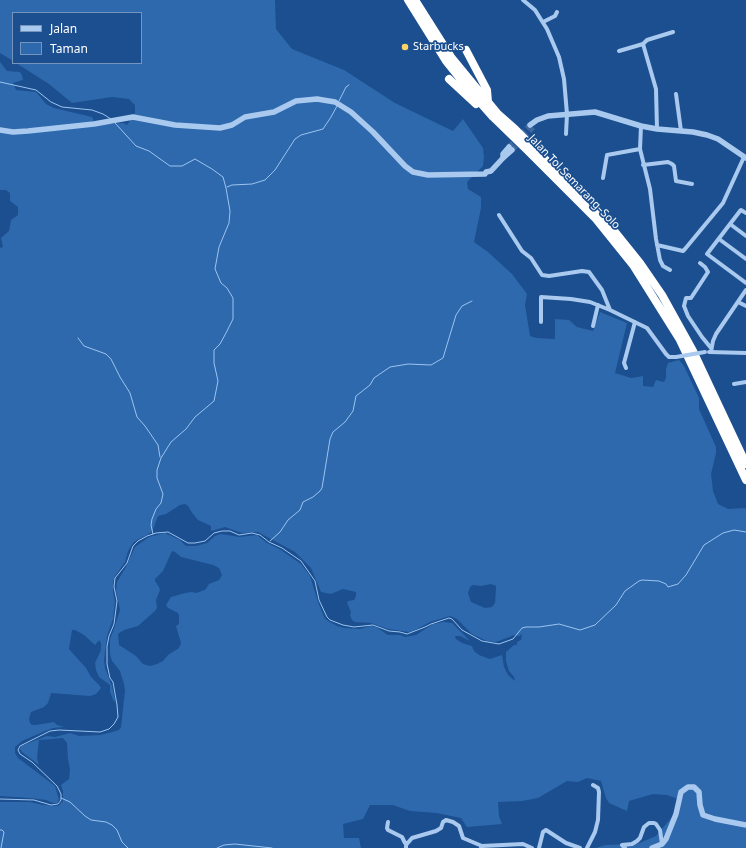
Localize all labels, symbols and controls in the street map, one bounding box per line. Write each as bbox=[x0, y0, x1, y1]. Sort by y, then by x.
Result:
legend bbox=[12, 12, 142, 64]
text: Jalan bbox=[50, 20, 77, 37]
text: Taman bbox=[50, 40, 88, 57]
place label: Starbucks bbox=[413, 40, 464, 54]
marker: Starbucks bbox=[400, 42, 410, 52]
street label: Jalan Tol Semarang–Solo bbox=[525, 132, 623, 232]

